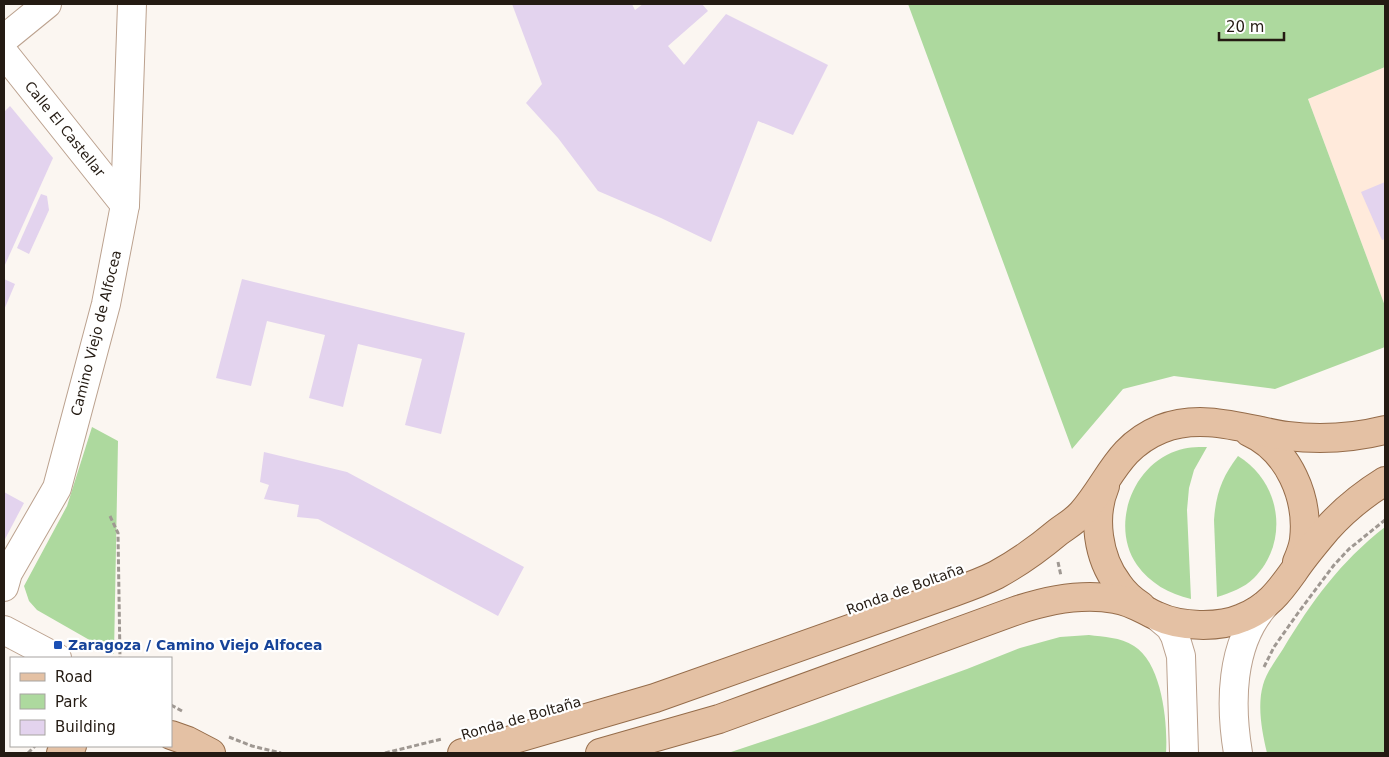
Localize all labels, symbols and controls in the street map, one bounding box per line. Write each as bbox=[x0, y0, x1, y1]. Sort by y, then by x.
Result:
scale bar bbox=[1219, 10, 1284, 42]
text: 20 m bbox=[1226, 18, 1264, 36]
street label: Calle El Castellar bbox=[22, 78, 109, 180]
street label: Camino Viejo de Alfocea bbox=[68, 248, 124, 418]
street label: Ronda de Boltaña bbox=[844, 560, 966, 618]
place label: Zaragoza / Camino Viejo Alfocea bbox=[68, 637, 322, 653]
marker: Zaragoza / Camino Viejo Alfocea bbox=[52, 639, 64, 651]
legend bbox=[10, 657, 172, 747]
text: Road bbox=[55, 668, 93, 686]
text: Park bbox=[55, 693, 88, 711]
street label: Ronda de Boltaña bbox=[459, 693, 583, 743]
text: Building bbox=[55, 718, 116, 736]

